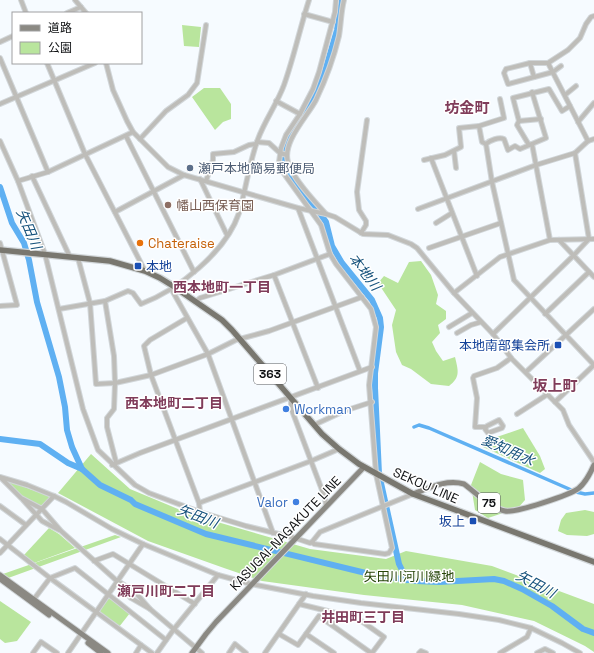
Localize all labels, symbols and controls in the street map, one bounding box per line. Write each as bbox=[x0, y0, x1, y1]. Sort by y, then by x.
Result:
legend bbox=[12, 12, 142, 64]
text: 道路 bbox=[48, 20, 72, 36]
text: 公園 bbox=[48, 40, 72, 56]
district label: 坊金町 bbox=[444, 98, 490, 117]
place label: 瀬戸本地簡易郵便局 bbox=[198, 160, 315, 177]
marker: 瀬戸本地簡易郵便局 bbox=[185, 163, 195, 173]
place label: 幡山西保育園 bbox=[176, 197, 254, 214]
marker: 幡山西保育園 bbox=[163, 200, 173, 210]
water label: 矢田川 bbox=[13, 206, 46, 254]
place label: Chateraise bbox=[148, 235, 215, 252]
marker: Chateraise bbox=[135, 238, 145, 248]
water label: 本地川 bbox=[345, 250, 386, 296]
place label: 本地 bbox=[146, 258, 172, 275]
marker: 本地 bbox=[133, 261, 143, 271]
district label: 西本地町一丁目 bbox=[173, 278, 271, 296]
place label: 本地南部集会所 bbox=[459, 337, 550, 354]
marker: 本地南部集会所 bbox=[553, 340, 563, 350]
road number: 363 bbox=[254, 364, 286, 384]
district label: 坂上町 bbox=[532, 376, 578, 395]
district label: 西本地町二丁目 bbox=[125, 394, 223, 412]
place label: Workman bbox=[294, 401, 352, 418]
marker: Workman bbox=[281, 404, 291, 414]
water label: 愛知用水 bbox=[479, 430, 539, 470]
street label: SEKOU LINE bbox=[390, 464, 461, 507]
street label: KASUGAI-NAGAKUTE LINE bbox=[226, 472, 345, 594]
road number: 75 bbox=[478, 493, 500, 513]
place label: Valor bbox=[257, 494, 288, 511]
marker: Valor bbox=[291, 497, 301, 507]
water label: 矢田川 bbox=[175, 500, 223, 533]
place label: 坂上 bbox=[439, 513, 465, 530]
marker: 坂上 bbox=[468, 516, 478, 526]
water label: 矢田川 bbox=[513, 566, 561, 603]
park label: 矢田川河川緑地 bbox=[363, 568, 455, 585]
district label: 瀬戸川町二丁目 bbox=[117, 582, 215, 600]
district label: 井田町三丁目 bbox=[321, 608, 405, 626]

